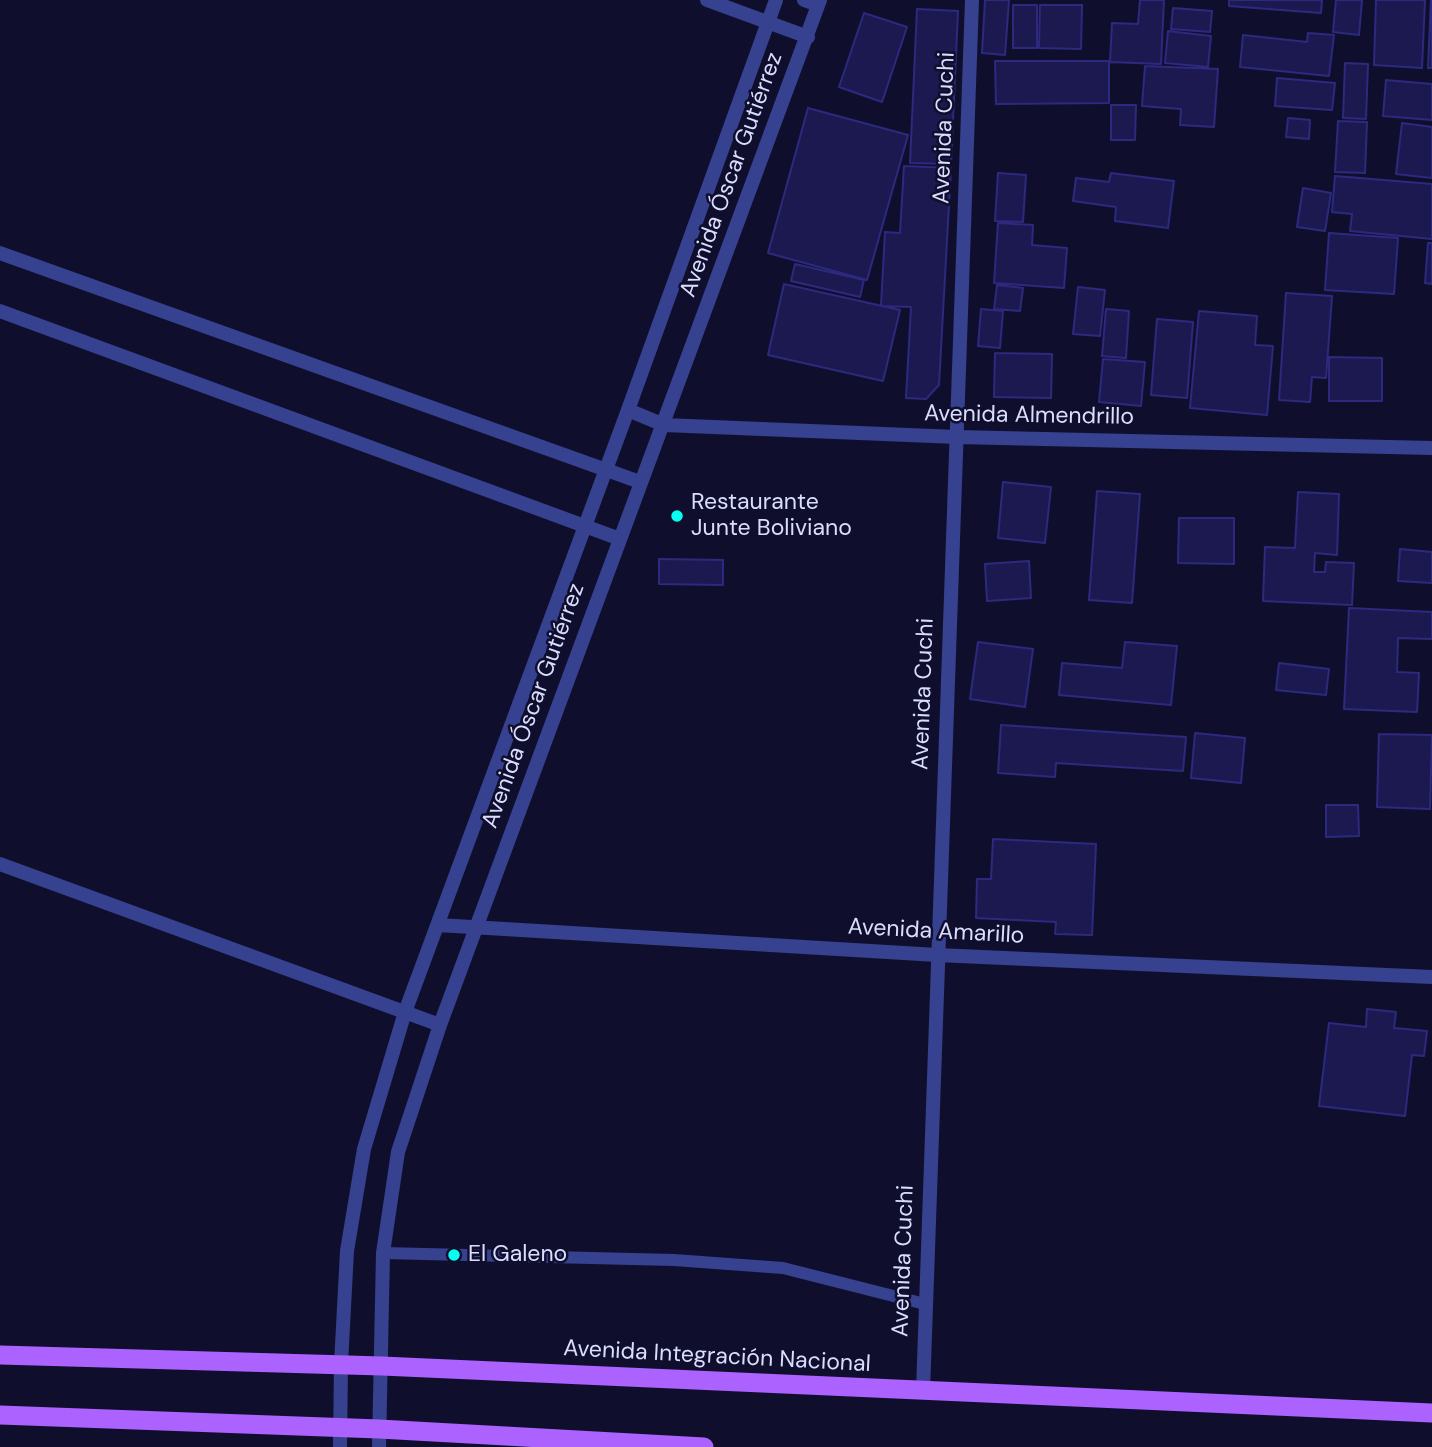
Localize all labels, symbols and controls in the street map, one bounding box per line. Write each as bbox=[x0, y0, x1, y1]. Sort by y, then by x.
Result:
street label: Avenida Óscar Gutiérrez bbox=[675, 49, 789, 301]
street label: Avenida Cuchi bbox=[929, 52, 961, 204]
street label: Avenida Almendrillo bbox=[924, 400, 1134, 432]
place label: Restaurante Junte Boliviano bbox=[691, 489, 852, 543]
marker: Restaurante Junte Boliviano bbox=[669, 508, 685, 524]
street label: Avenida Óscar Gutiérrez bbox=[477, 580, 591, 832]
street label: Avenida Cuchi bbox=[908, 618, 940, 770]
street label: Avenida Amarillo bbox=[847, 914, 1025, 950]
street label: Avenida Cuchi bbox=[888, 1185, 920, 1337]
place label: El Galeno bbox=[468, 1241, 567, 1269]
marker: El Galeno bbox=[446, 1247, 462, 1263]
street label: Avenida Integración Nacional bbox=[563, 1335, 871, 1379]

